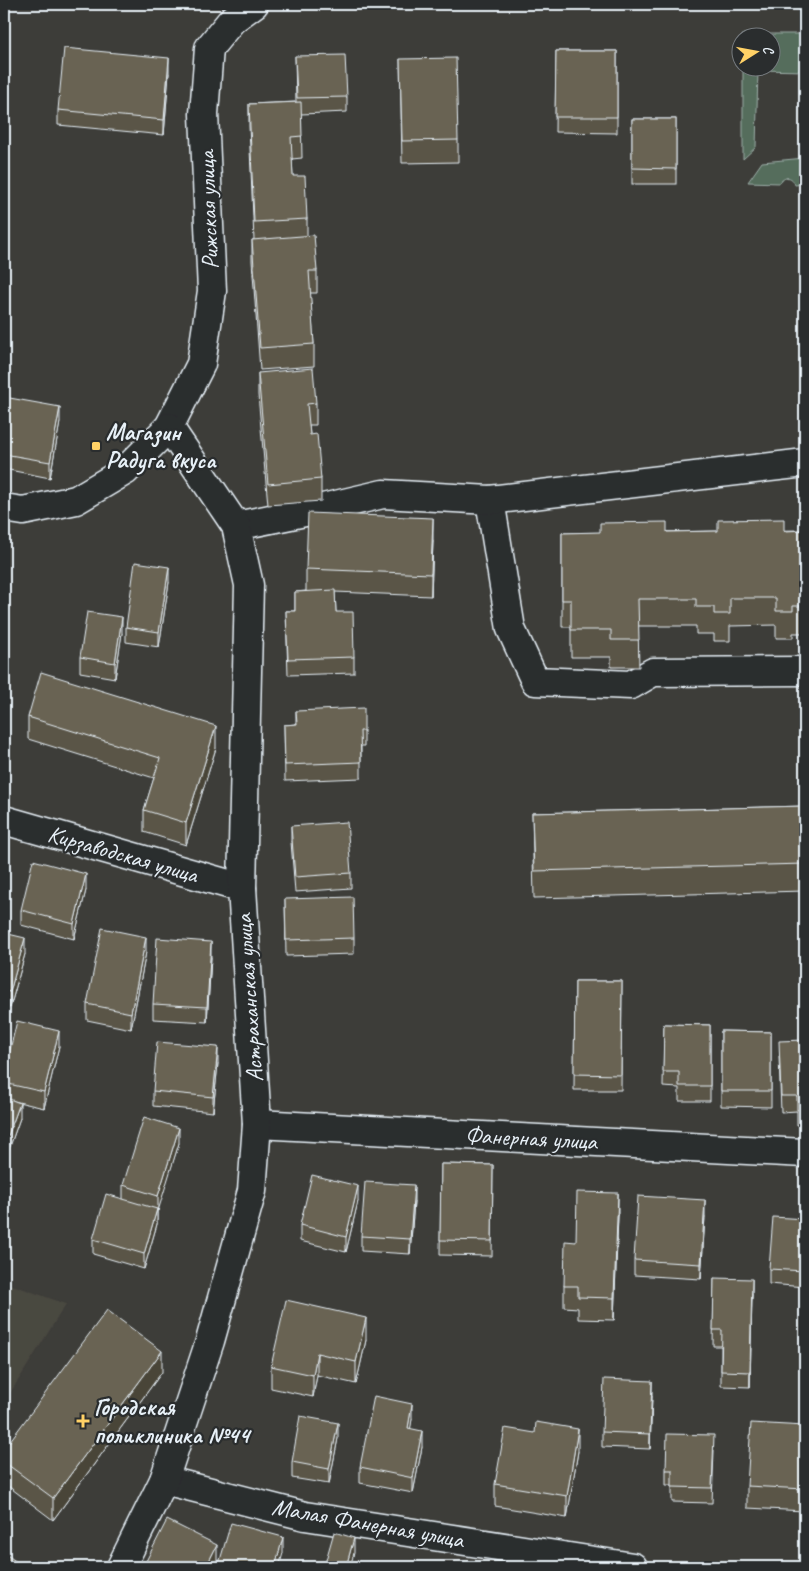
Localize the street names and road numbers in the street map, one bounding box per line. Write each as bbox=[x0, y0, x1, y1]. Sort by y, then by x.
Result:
street label: Рижская улица bbox=[191, 148, 225, 270]
street label: Кирзаводская улица bbox=[45, 818, 203, 890]
street label: Астраханская улица bbox=[228, 911, 270, 1083]
street label: Фанерная улица bbox=[464, 1120, 599, 1157]
street label: Малая Фанерная улица bbox=[270, 1491, 468, 1555]

